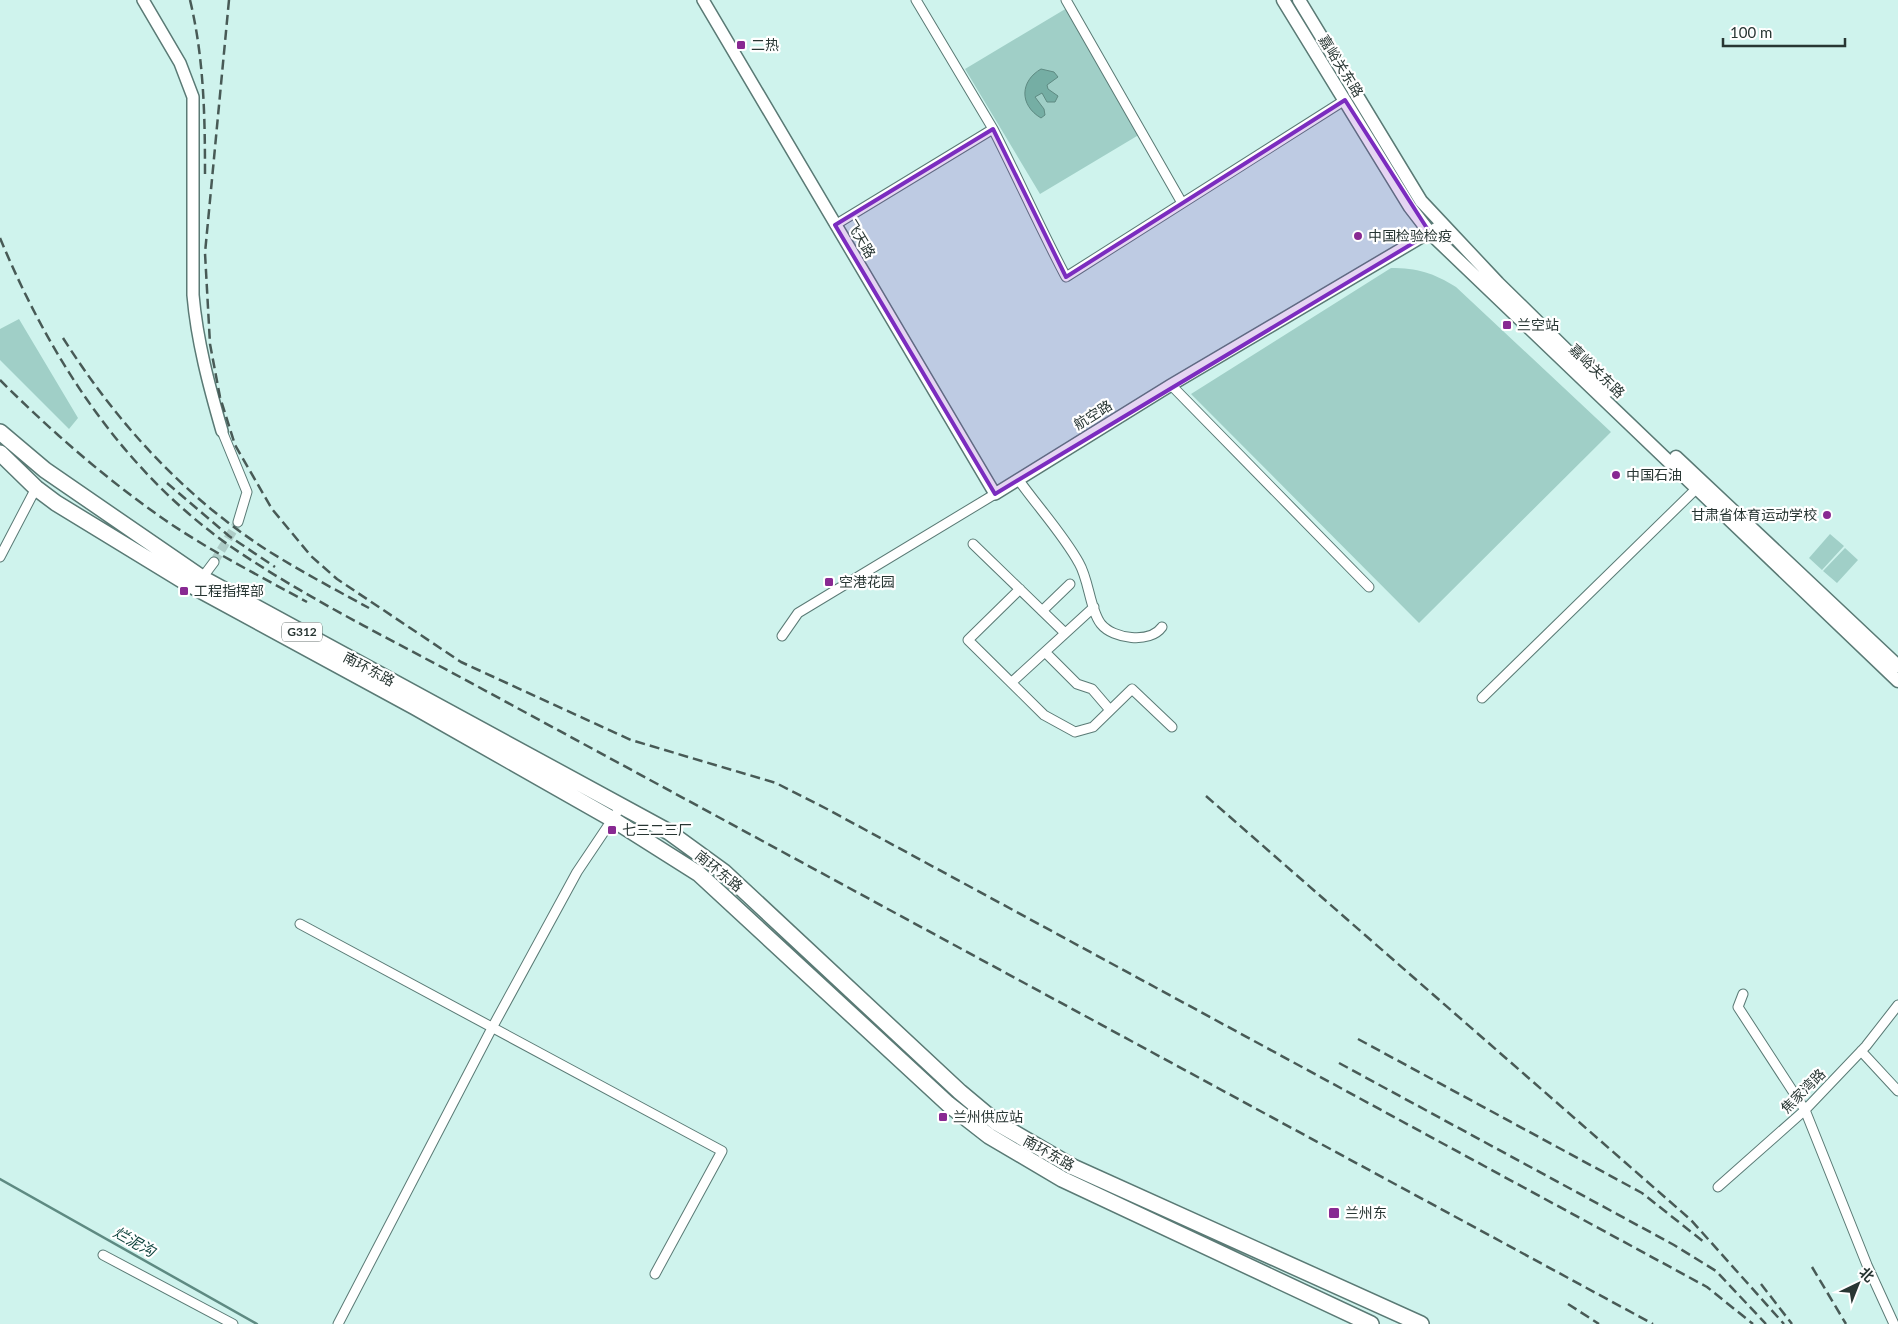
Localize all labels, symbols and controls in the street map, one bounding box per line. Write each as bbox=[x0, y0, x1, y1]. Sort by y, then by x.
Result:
scale bar bbox=[1723, 15, 1846, 47]
text: 100 m bbox=[1730, 23, 1772, 41]
street label: 嘉峪关东路 bbox=[1316, 32, 1367, 100]
place label: 二热 bbox=[751, 36, 779, 53]
marker: 二热 bbox=[735, 39, 747, 51]
street label: 飞天路 bbox=[843, 216, 880, 261]
place label: 中国检验检疫 bbox=[1368, 227, 1452, 244]
marker: 中国检验检疫 bbox=[1352, 230, 1364, 242]
place label: 兰空站 bbox=[1517, 316, 1559, 333]
marker: 兰空站 bbox=[1501, 319, 1513, 331]
street label: 嘉峪关东路 bbox=[1566, 340, 1628, 401]
street label: 航空路 bbox=[1070, 396, 1115, 433]
place label: 中国石油 bbox=[1626, 466, 1682, 483]
marker: 中国石油 bbox=[1610, 469, 1622, 481]
place label: 甘肃省体育运动学校 bbox=[1691, 506, 1817, 523]
marker: 甘肃省体育运动学校 bbox=[1821, 509, 1833, 521]
place label: 空港花园 bbox=[839, 573, 895, 590]
marker: 空港花园 bbox=[823, 576, 835, 588]
place label: 工程指挥部 bbox=[194, 582, 264, 599]
marker: 工程指挥部 bbox=[178, 585, 190, 597]
road number: G312 bbox=[282, 622, 322, 642]
street label: 南环东路 bbox=[341, 648, 398, 689]
place label: 七三二三厂 bbox=[622, 821, 692, 838]
marker: 七三二三厂 bbox=[606, 824, 618, 836]
street label: 南环东路 bbox=[692, 846, 746, 895]
street label: 焦家湾路 bbox=[1777, 1065, 1828, 1116]
place label: 兰州供应站 bbox=[953, 1108, 1023, 1125]
marker: 兰州供应站 bbox=[937, 1111, 949, 1123]
street label: 南环东路 bbox=[1021, 1132, 1078, 1174]
place label: 兰州东 bbox=[1345, 1204, 1387, 1221]
marker: 兰州东 bbox=[1327, 1206, 1341, 1220]
water label: 烂泥沟 bbox=[110, 1222, 160, 1261]
north arrow bbox=[1833, 1259, 1883, 1309]
text: 北 bbox=[1856, 1263, 1878, 1285]

